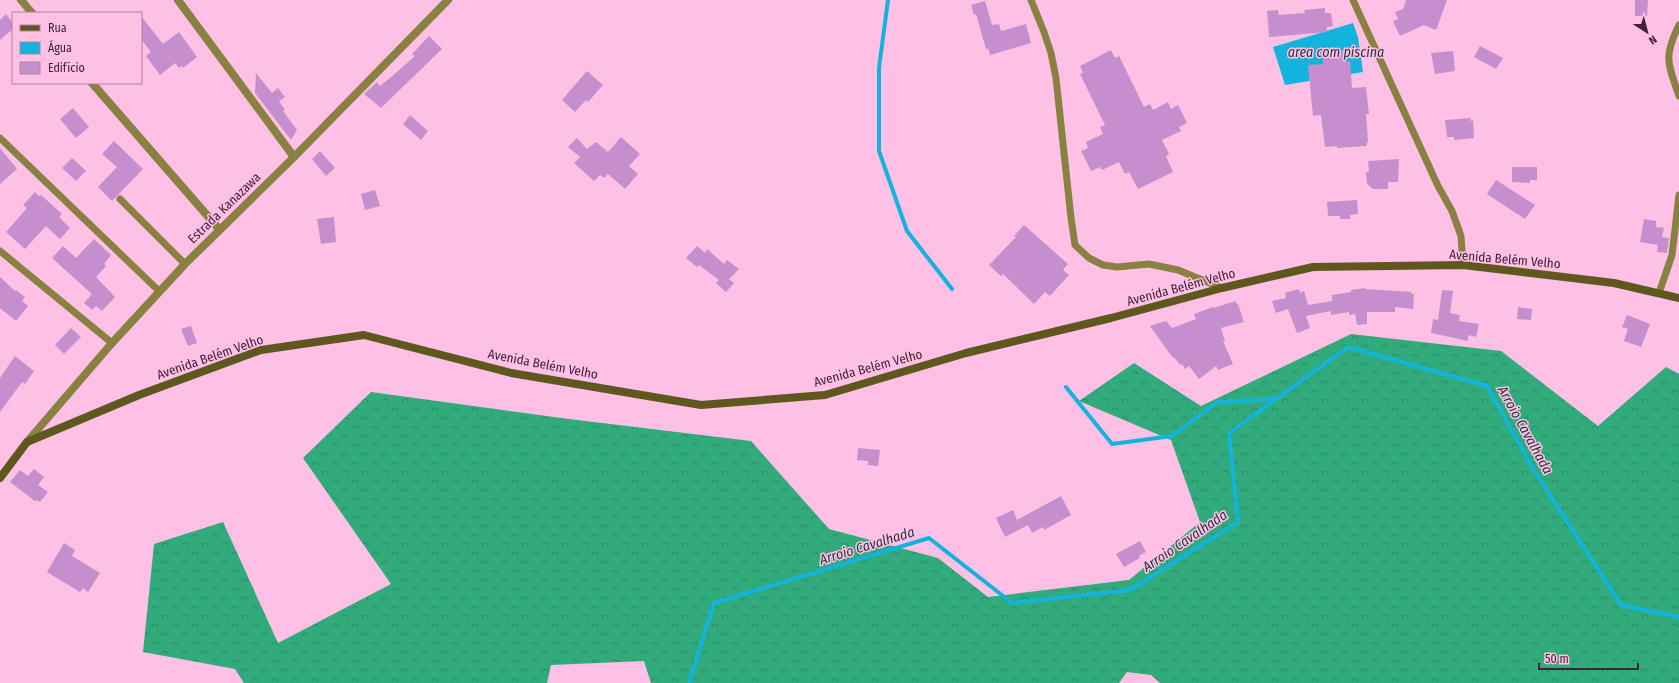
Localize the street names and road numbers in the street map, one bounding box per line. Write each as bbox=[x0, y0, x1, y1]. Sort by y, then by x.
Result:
street label: Estrada Kanazawa bbox=[185, 170, 263, 246]
street label: Avenida Belém Velho bbox=[1449, 247, 1561, 271]
street label: Avenida Belém Velho bbox=[1125, 265, 1237, 309]
street label: Avenida Belém Velho bbox=[155, 332, 265, 382]
street label: Avenida Belém Velho bbox=[487, 346, 599, 382]
street label: Avenida Belém Velho bbox=[812, 346, 924, 390]

